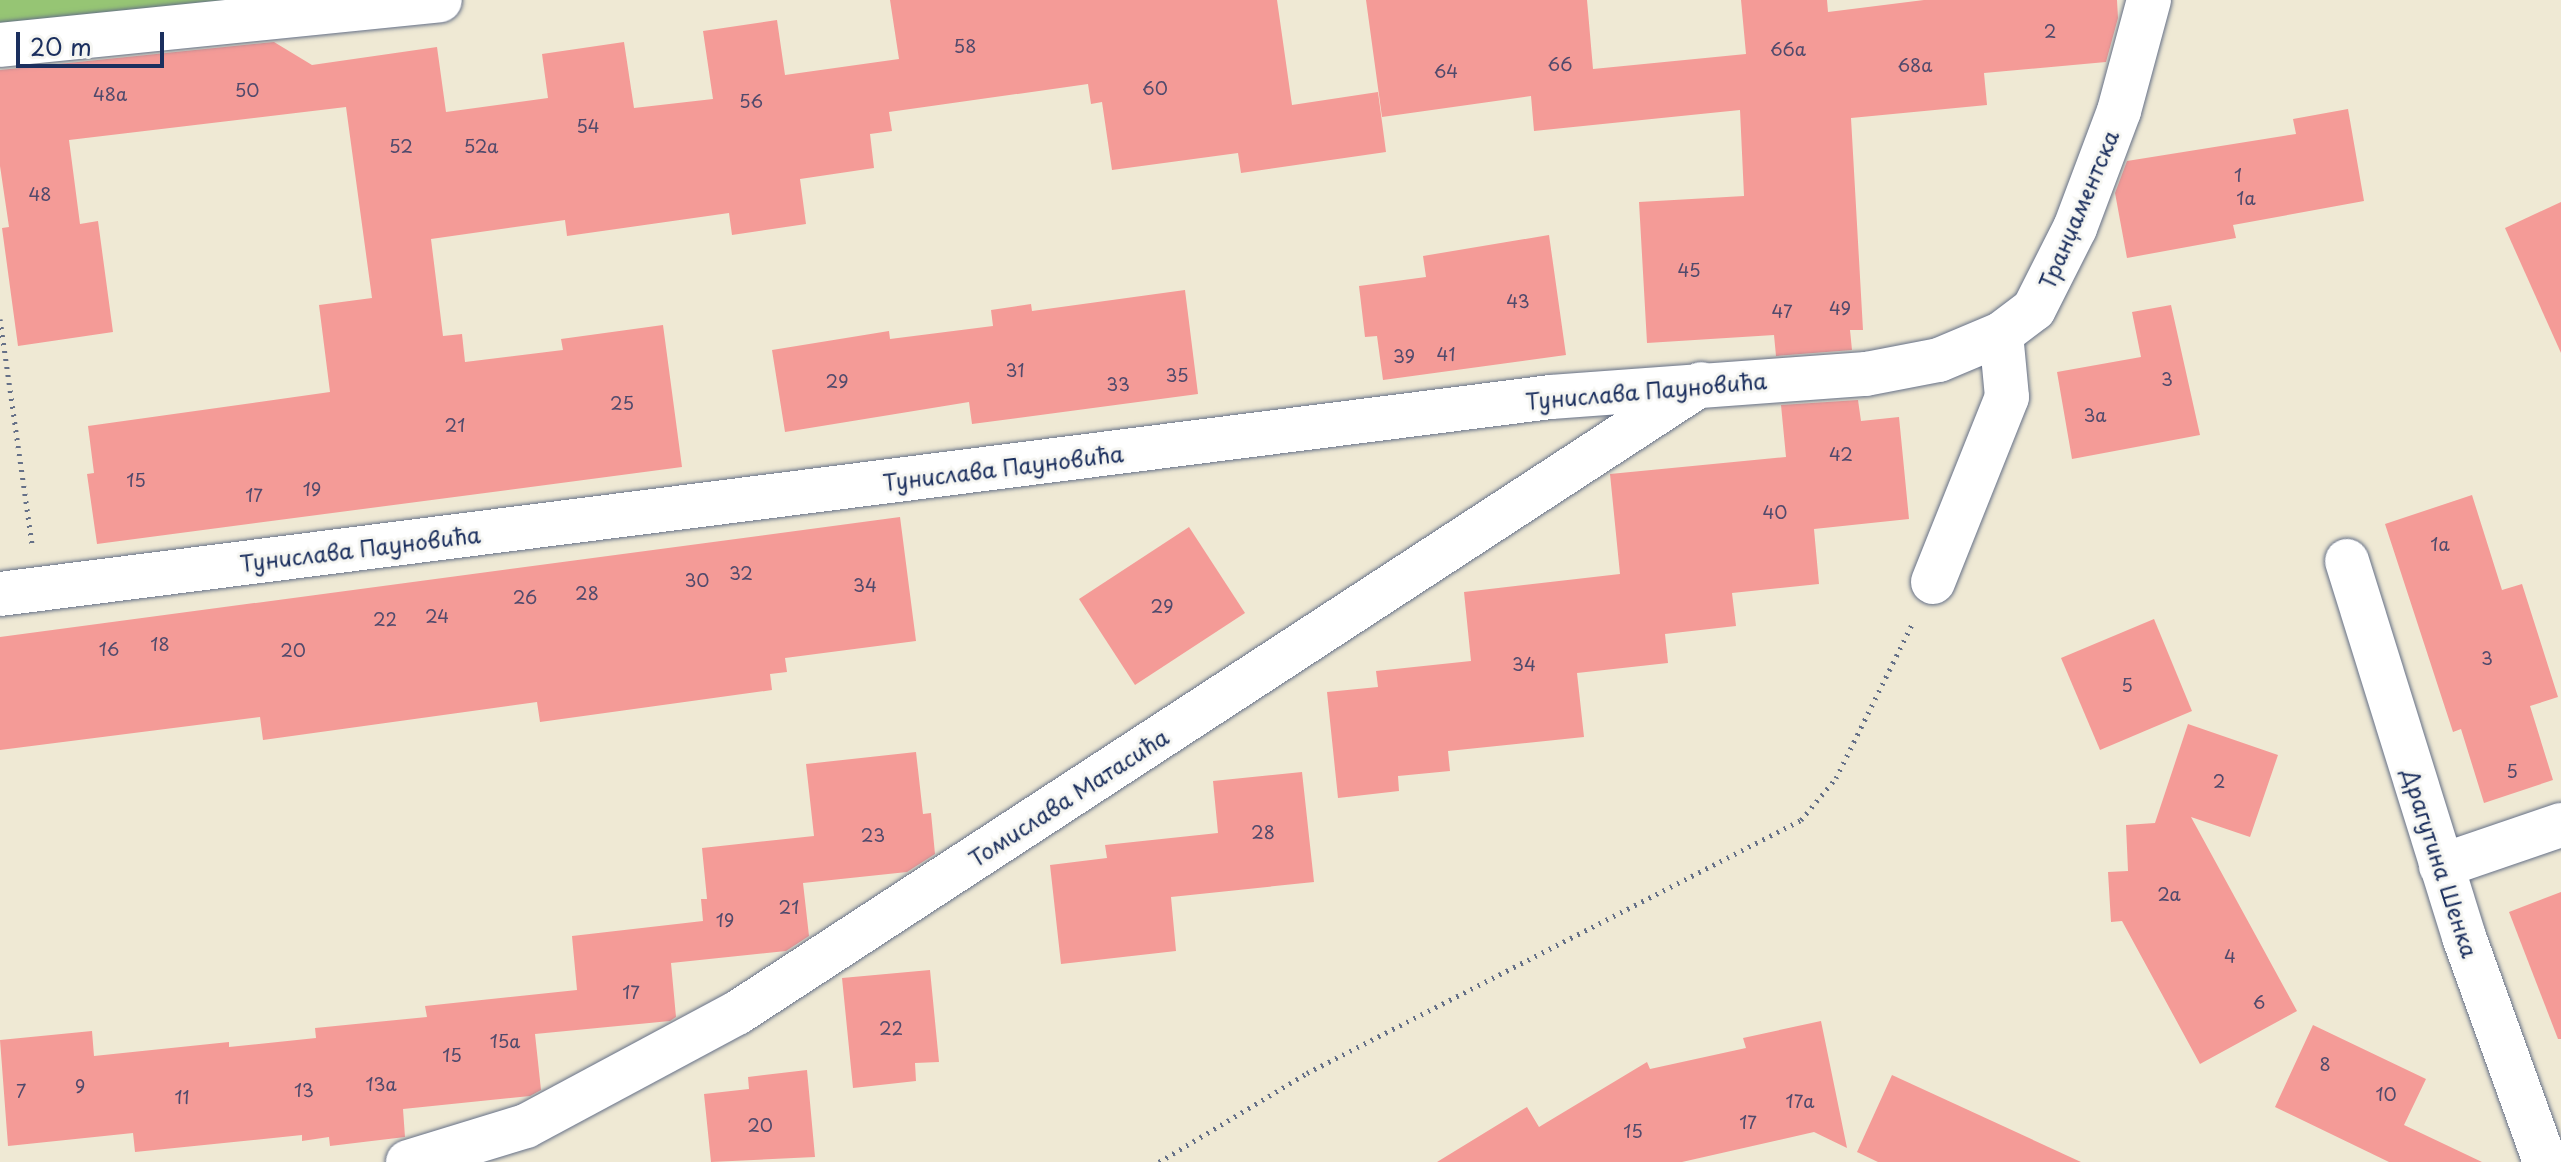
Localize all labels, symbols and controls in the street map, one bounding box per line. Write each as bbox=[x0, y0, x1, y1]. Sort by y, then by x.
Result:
scale bar bbox=[20, 16, 168, 66]
house number: 2 bbox=[2044, 20, 2056, 42]
text: 20 m bbox=[30, 28, 92, 64]
house number: 58 bbox=[954, 35, 976, 57]
house number: 66a bbox=[1770, 38, 1806, 60]
house number: 66 bbox=[1548, 53, 1572, 75]
house number: 68a bbox=[1898, 54, 1932, 76]
house number: 64 bbox=[1434, 60, 1458, 82]
house number: 60 bbox=[1142, 77, 1168, 99]
house number: 50 bbox=[235, 79, 259, 101]
house number: 48a bbox=[93, 83, 127, 105]
house number: 56 bbox=[739, 90, 763, 112]
house number: 54 bbox=[576, 115, 600, 137]
street label: Транџаментска bbox=[2033, 126, 2123, 292]
house number: 52 bbox=[389, 135, 413, 157]
house number: 52a bbox=[464, 135, 498, 157]
house number: 1 bbox=[2234, 164, 2242, 186]
house number: 48 bbox=[28, 183, 52, 205]
house number: 1a bbox=[2236, 187, 2256, 209]
house number: 45 bbox=[1678, 259, 1700, 281]
house number: 43 bbox=[1506, 290, 1530, 312]
house number: 49 bbox=[1829, 297, 1851, 319]
house number: 47 bbox=[1771, 300, 1793, 322]
house number: 41 bbox=[1437, 343, 1455, 365]
house number: 39 bbox=[1393, 345, 1415, 367]
house number: 31 bbox=[1006, 359, 1024, 381]
house number: 35 bbox=[1165, 364, 1189, 386]
street label: Тунислава Пауновића bbox=[1524, 366, 1768, 414]
house number: 3 bbox=[2161, 368, 2173, 390]
house number: 29 bbox=[826, 370, 848, 392]
house number: 33 bbox=[1106, 373, 1130, 395]
house number: 25 bbox=[610, 392, 634, 414]
house number: 3a bbox=[2083, 404, 2107, 426]
house number: 21 bbox=[445, 414, 465, 436]
street label: Тунислава Пауновића bbox=[881, 439, 1125, 495]
house number: 42 bbox=[1829, 443, 1853, 465]
house number: 15 bbox=[126, 469, 146, 491]
house number: 19 bbox=[303, 478, 321, 500]
house number: 17 bbox=[245, 484, 263, 506]
house number: 40 bbox=[1762, 501, 1788, 523]
street label: Тунислава Пауновића bbox=[238, 520, 482, 576]
house number: 1a bbox=[2430, 533, 2450, 555]
house number: 32 bbox=[729, 562, 753, 584]
house number: 30 bbox=[684, 569, 710, 591]
house number: 34 bbox=[853, 574, 877, 596]
house number: 28 bbox=[575, 582, 599, 604]
house number: 26 bbox=[513, 586, 537, 608]
house number: 29 bbox=[1151, 595, 1173, 617]
house number: 24 bbox=[425, 605, 449, 627]
house number: 22 bbox=[373, 608, 397, 630]
house number: 18 bbox=[150, 633, 170, 655]
house number: 16 bbox=[99, 638, 119, 660]
house number: 20 bbox=[280, 639, 306, 661]
house number: 3 bbox=[2481, 647, 2493, 669]
house number: 34 bbox=[1512, 653, 1536, 675]
house number: 5 bbox=[2121, 674, 2133, 696]
street label: Томислава Матасића bbox=[963, 722, 1173, 872]
house number: 5 bbox=[2506, 760, 2518, 782]
street label: Драгутина Шенка bbox=[2398, 764, 2484, 962]
house number: 2 bbox=[2213, 770, 2225, 792]
house number: 28 bbox=[1251, 821, 1275, 843]
house number: 23 bbox=[861, 824, 885, 846]
house number: 2a bbox=[2157, 883, 2181, 905]
house number: 21 bbox=[779, 896, 799, 918]
house number: 19 bbox=[716, 909, 734, 931]
house number: 4 bbox=[2224, 945, 2236, 967]
house number: 17 bbox=[622, 981, 640, 1003]
house number: 6 bbox=[2253, 991, 2265, 1013]
house number: 22 bbox=[879, 1017, 903, 1039]
house number: 15a bbox=[490, 1030, 520, 1052]
house number: 15 bbox=[442, 1044, 462, 1066]
house number: 8 bbox=[2319, 1053, 2331, 1075]
house number: 13a bbox=[365, 1073, 397, 1095]
house number: 9 bbox=[75, 1075, 85, 1097]
house number: 13 bbox=[294, 1079, 314, 1101]
house number: 7 bbox=[16, 1080, 26, 1102]
house number: 10 bbox=[2375, 1083, 2397, 1105]
house number: 11 bbox=[174, 1086, 190, 1108]
house number: 17a bbox=[1786, 1090, 1814, 1112]
house number: 17 bbox=[1739, 1111, 1757, 1133]
house number: 20 bbox=[747, 1114, 773, 1136]
house number: 15 bbox=[1623, 1120, 1643, 1142]

